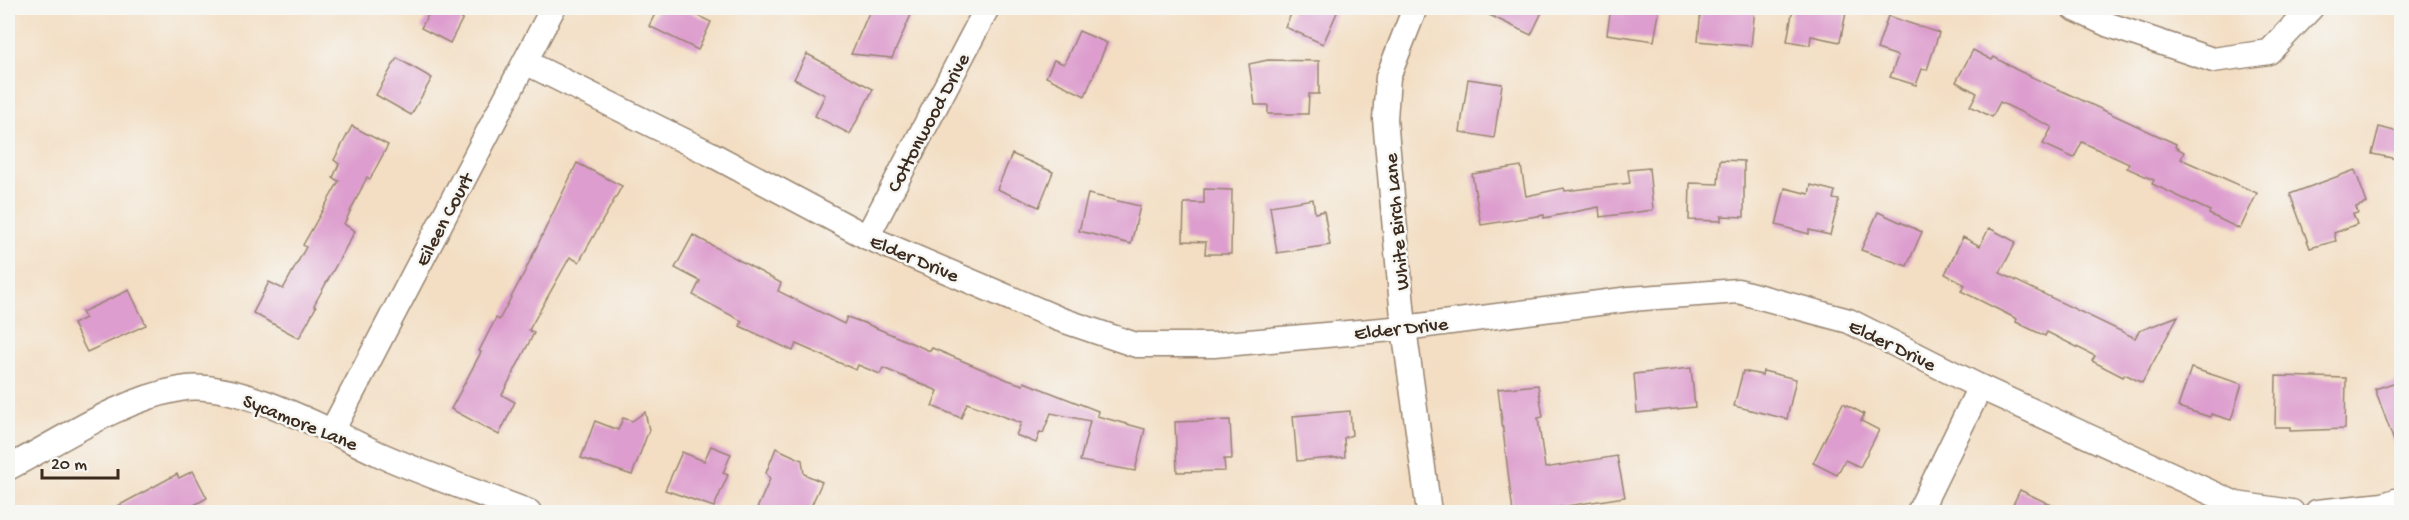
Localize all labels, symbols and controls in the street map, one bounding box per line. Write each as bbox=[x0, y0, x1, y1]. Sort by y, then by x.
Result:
street label: Cottonwood Drive bbox=[884, 50, 977, 197]
street label: White Birch Lane bbox=[1381, 152, 1416, 291]
street label: Eileen Court bbox=[412, 169, 481, 271]
street label: Elder Drive bbox=[866, 231, 962, 289]
street label: Elder Drive bbox=[1353, 314, 1450, 347]
street label: Elder Drive bbox=[1844, 316, 1939, 378]
street label: Sycamore Lane bbox=[239, 391, 361, 458]
scale bar bbox=[42, 442, 118, 480]
text: 20 m bbox=[51, 455, 87, 476]

